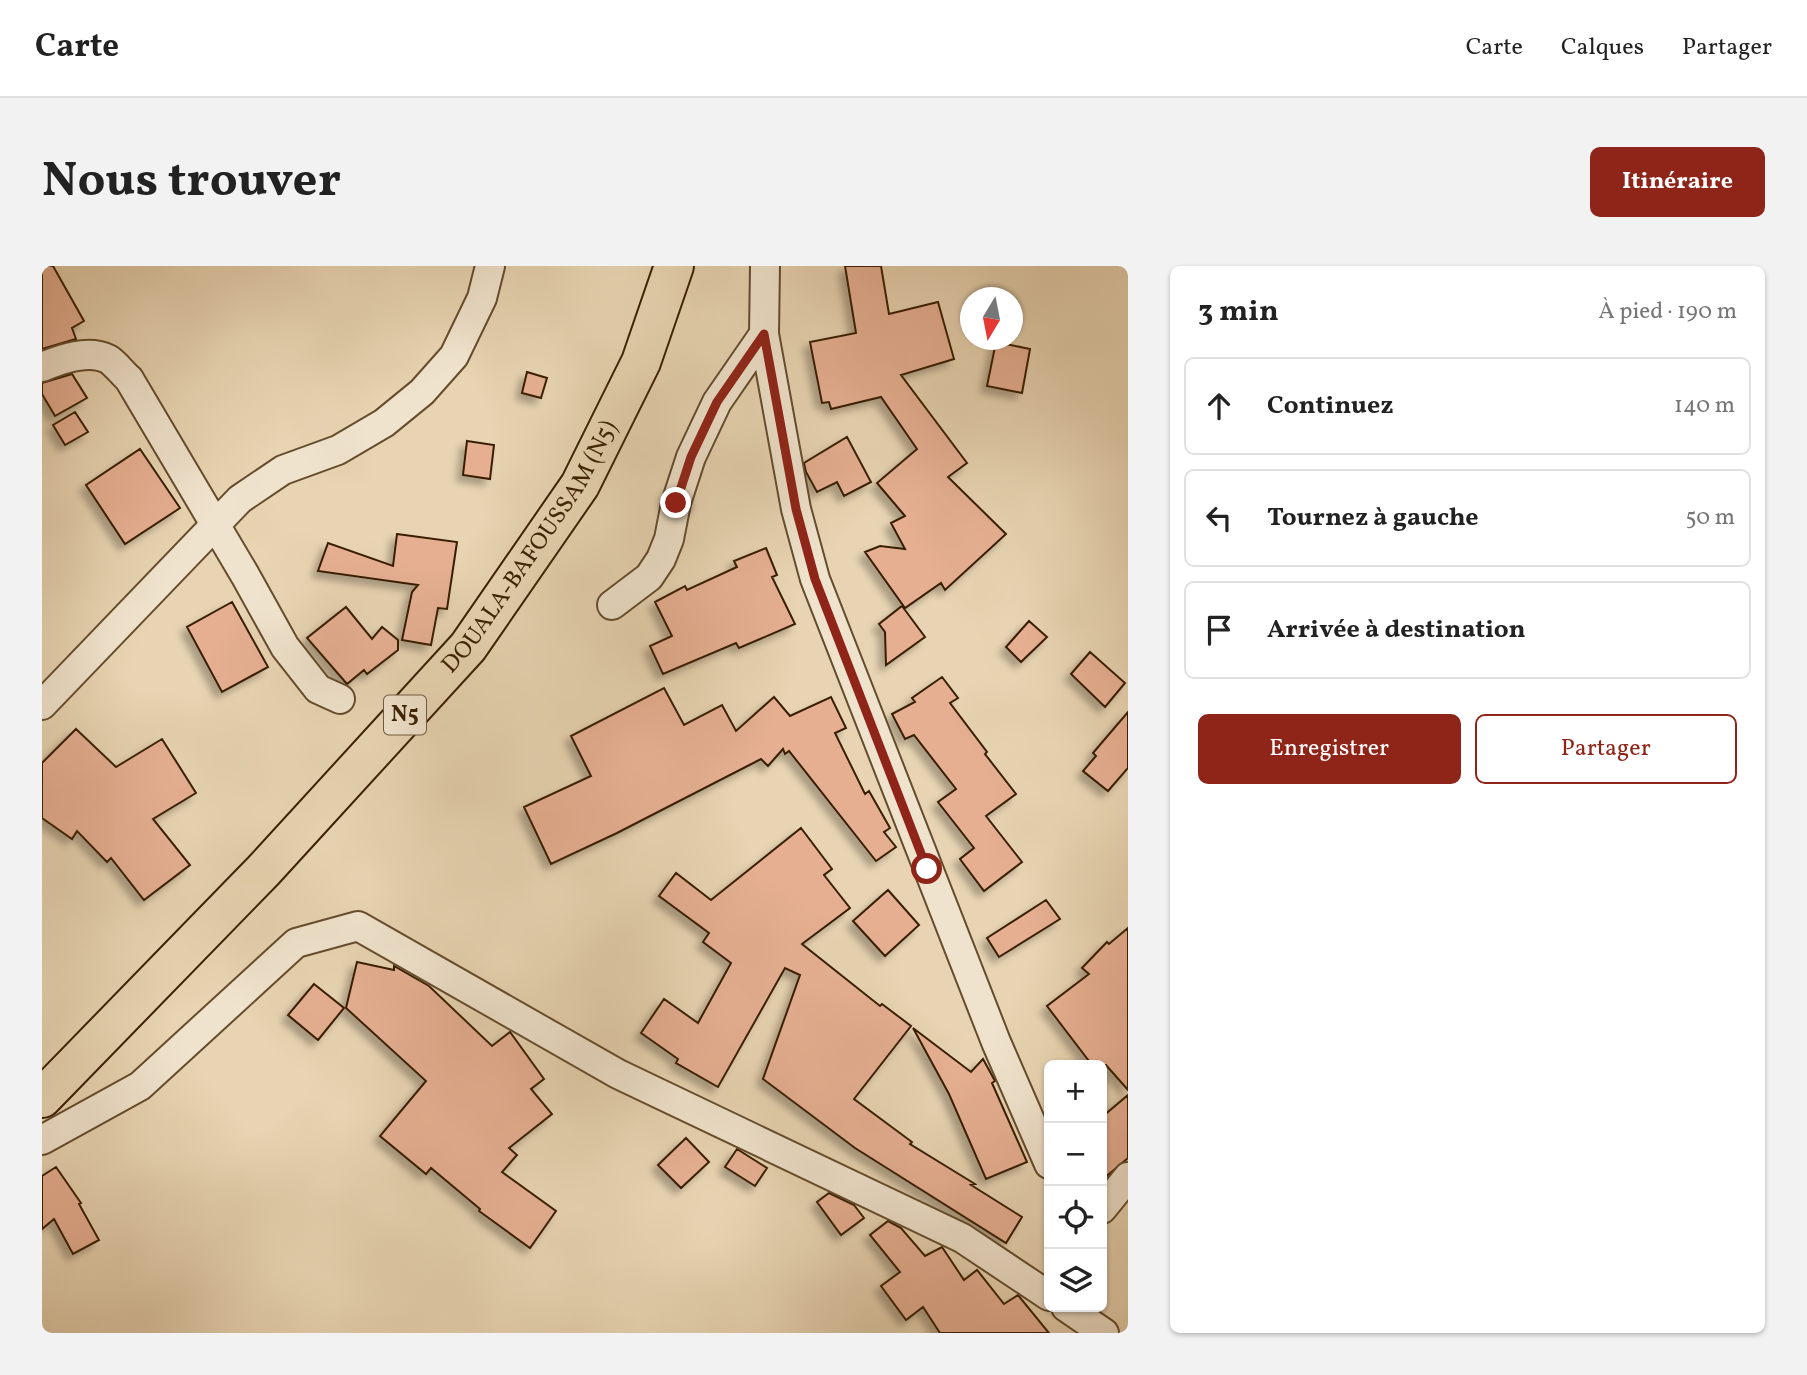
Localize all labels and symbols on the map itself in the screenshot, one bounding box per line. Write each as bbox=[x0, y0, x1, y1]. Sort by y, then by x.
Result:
north arrow bbox=[960, 287, 1023, 350]
street label: DOUALA-BAFOUSSAM (N5) bbox=[434, 415, 626, 682]
route end bbox=[660, 487, 691, 518]
road number: N5 bbox=[384, 696, 426, 734]
route start bbox=[911, 853, 942, 884]

